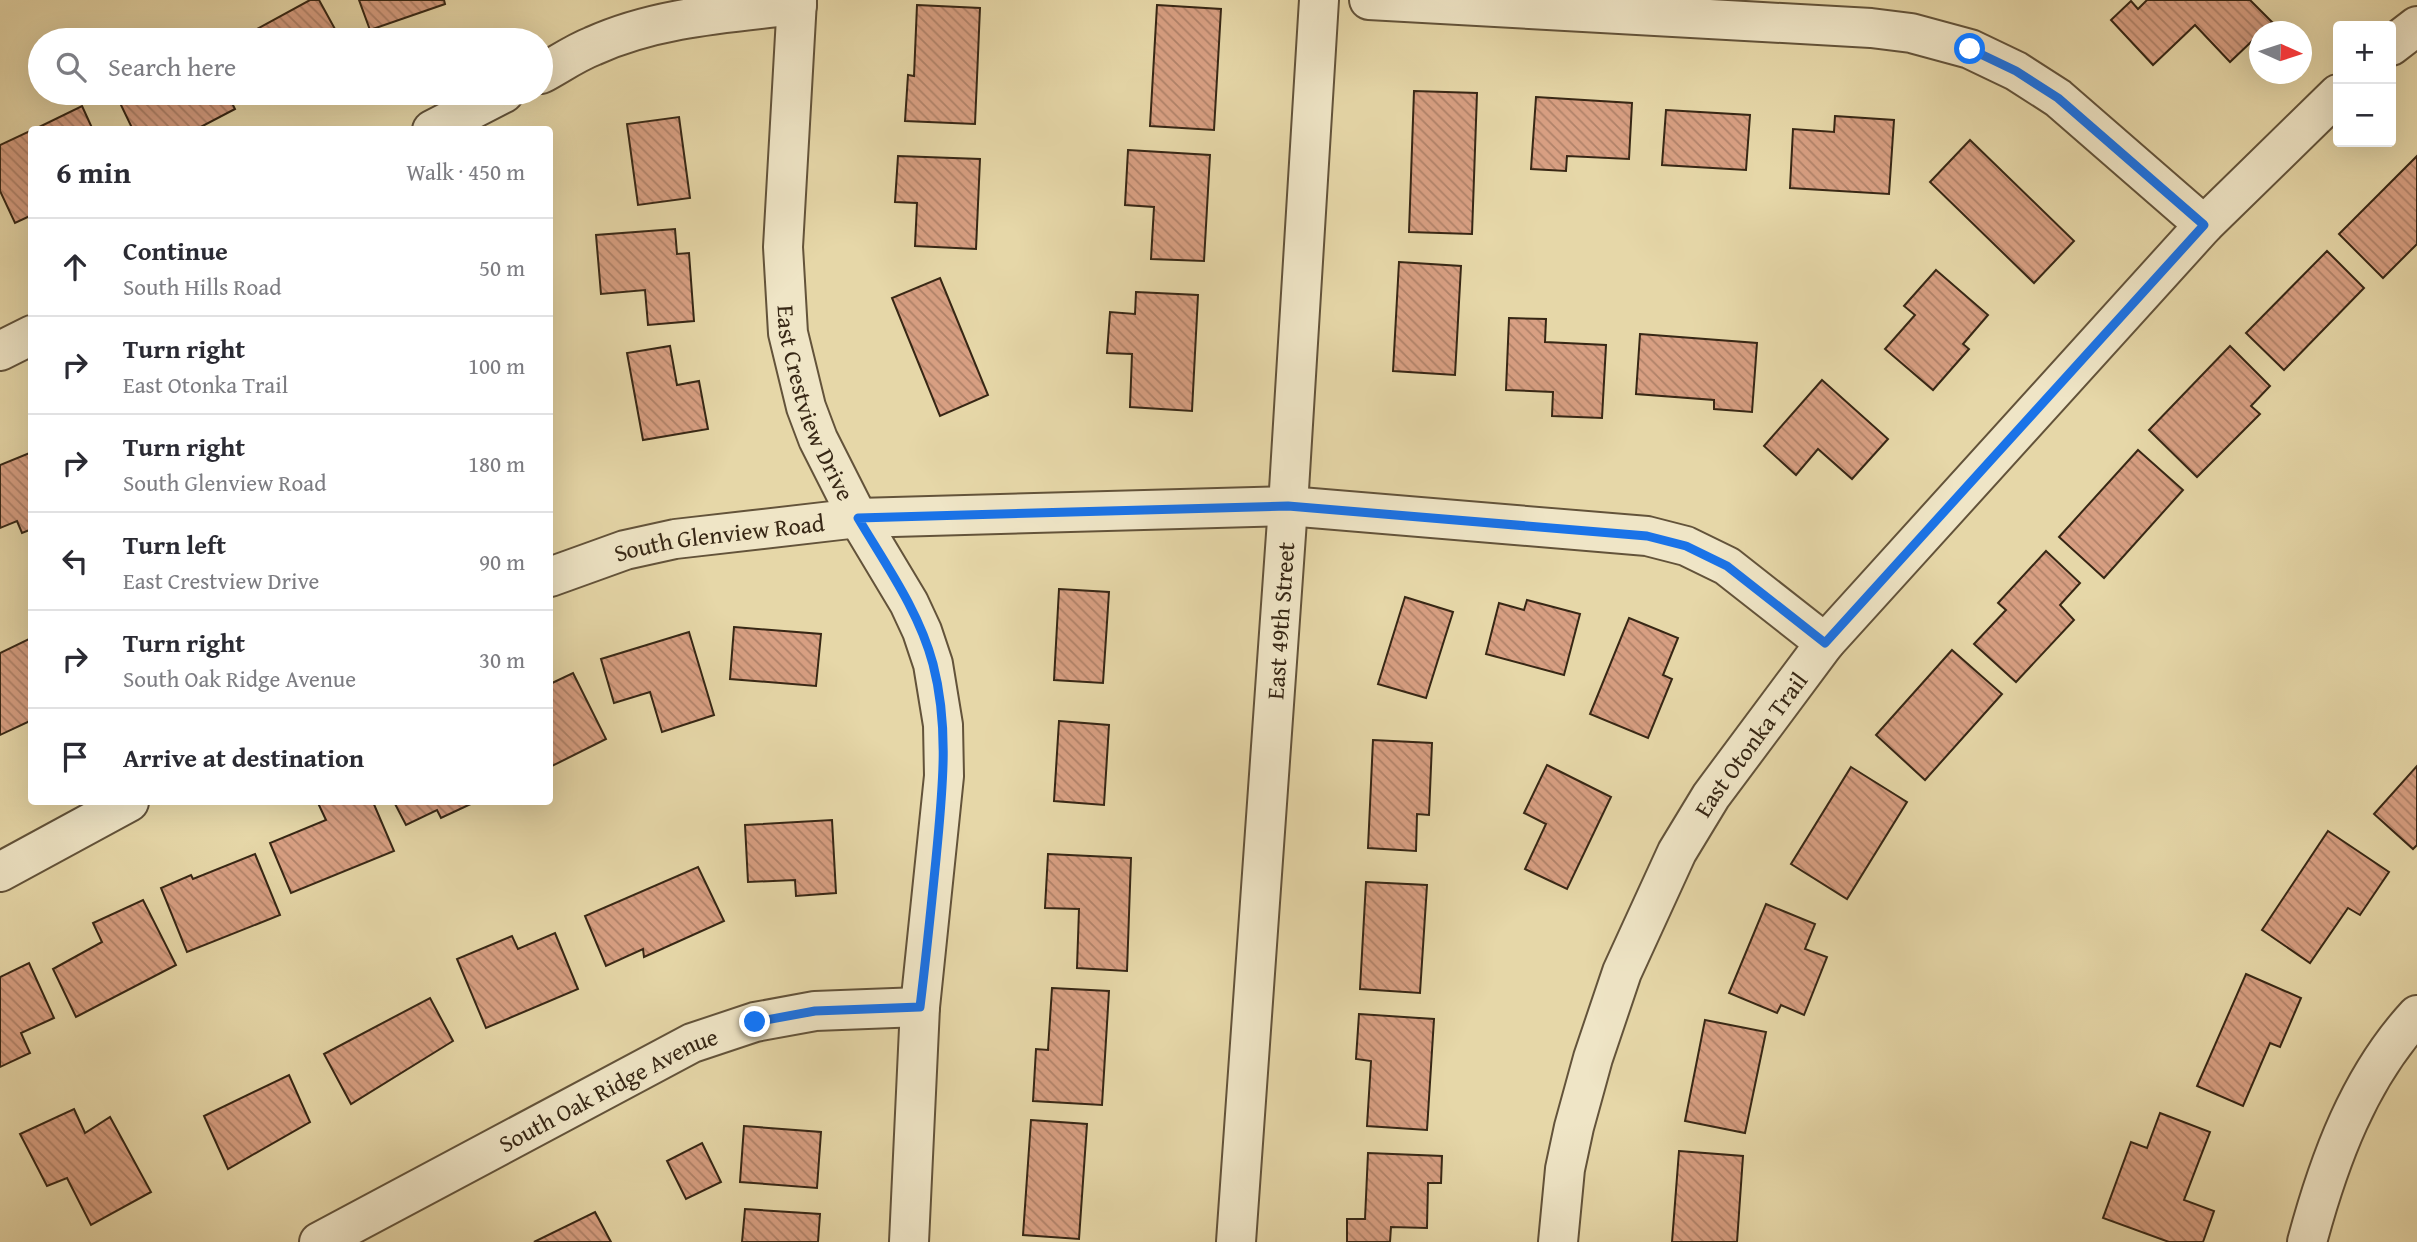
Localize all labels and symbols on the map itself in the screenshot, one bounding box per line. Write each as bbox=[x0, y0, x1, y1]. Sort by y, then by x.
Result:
north arrow bbox=[2249, 21, 2312, 84]
route start bbox=[1954, 33, 1985, 64]
street label: East Crestview Drive bbox=[769, 304, 864, 506]
street label: South Glenview Road bbox=[609, 504, 827, 570]
street label: East 49th Street bbox=[1257, 540, 1303, 701]
street label: East Otonka Trail bbox=[1685, 664, 1815, 823]
route end bbox=[739, 1006, 770, 1037]
street label: South Oak Ridge Avenue bbox=[492, 1018, 722, 1161]

